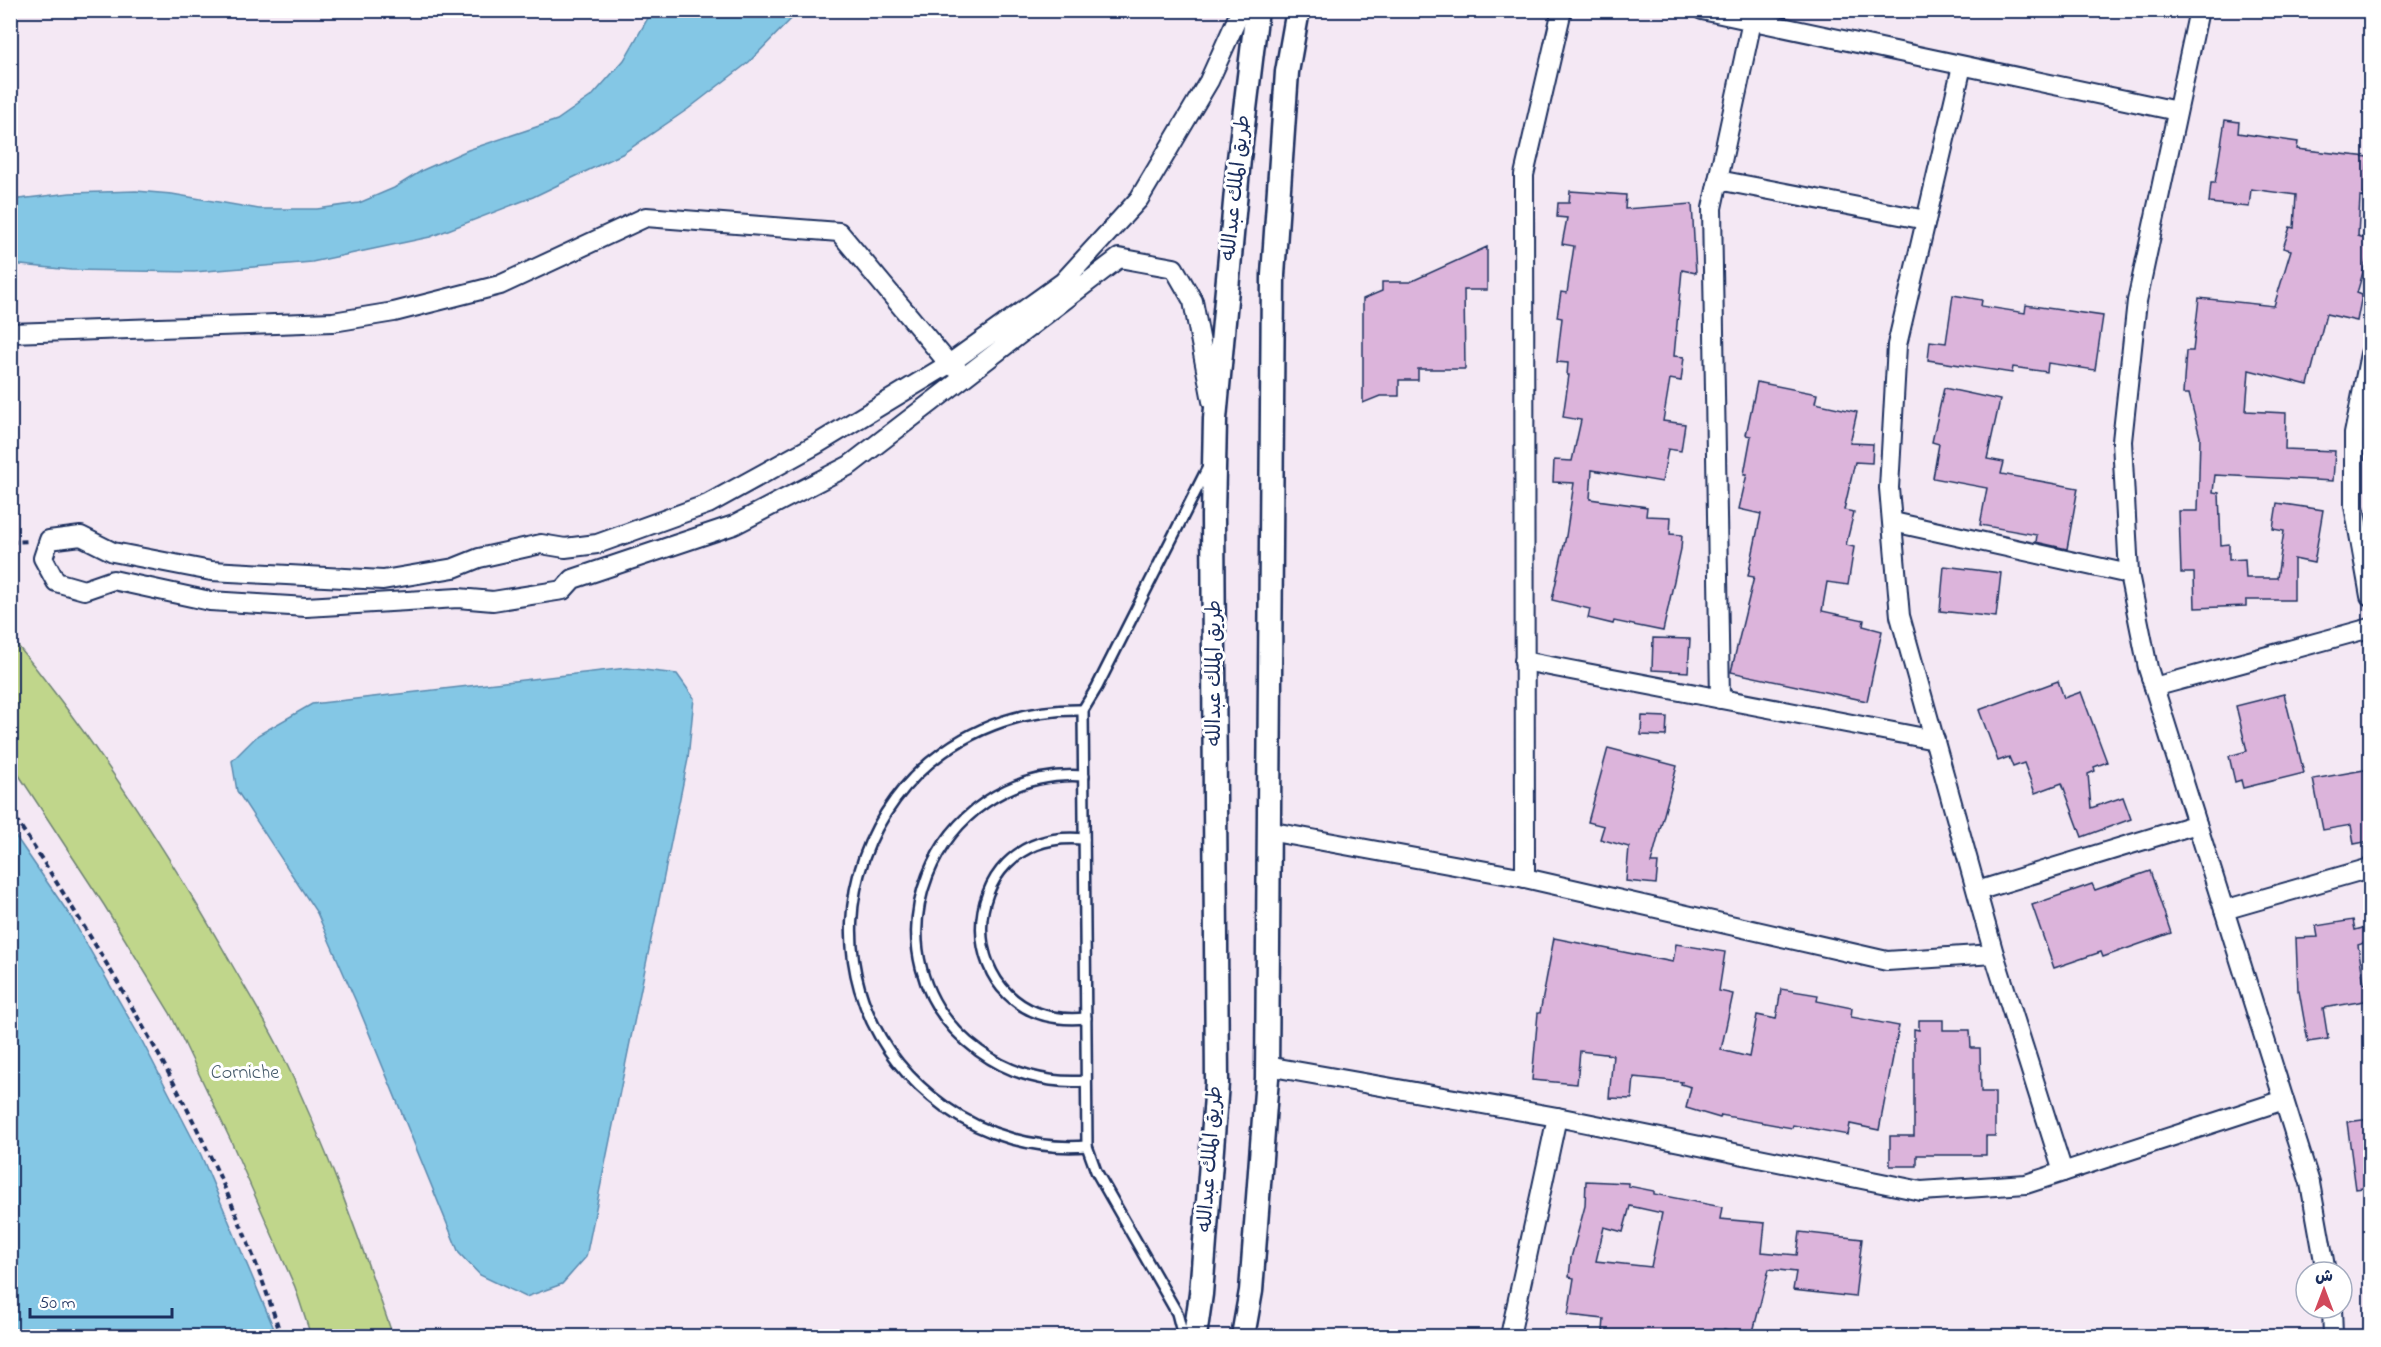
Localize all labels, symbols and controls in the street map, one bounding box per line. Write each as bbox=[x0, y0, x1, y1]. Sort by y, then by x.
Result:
street label: طريق الملك عبدالله bbox=[1215, 114, 1259, 262]
street label: طريق الملك عبدالله bbox=[1201, 600, 1230, 746]
park label: Corniche bbox=[211, 1059, 279, 1088]
street label: طريق الملك عبدالله bbox=[1191, 1085, 1231, 1233]
north arrow bbox=[2294, 1260, 2354, 1320]
text: ش bbox=[2315, 1265, 2333, 1289]
scale bar bbox=[30, 1281, 172, 1319]
text: 50 m bbox=[39, 1291, 76, 1317]

